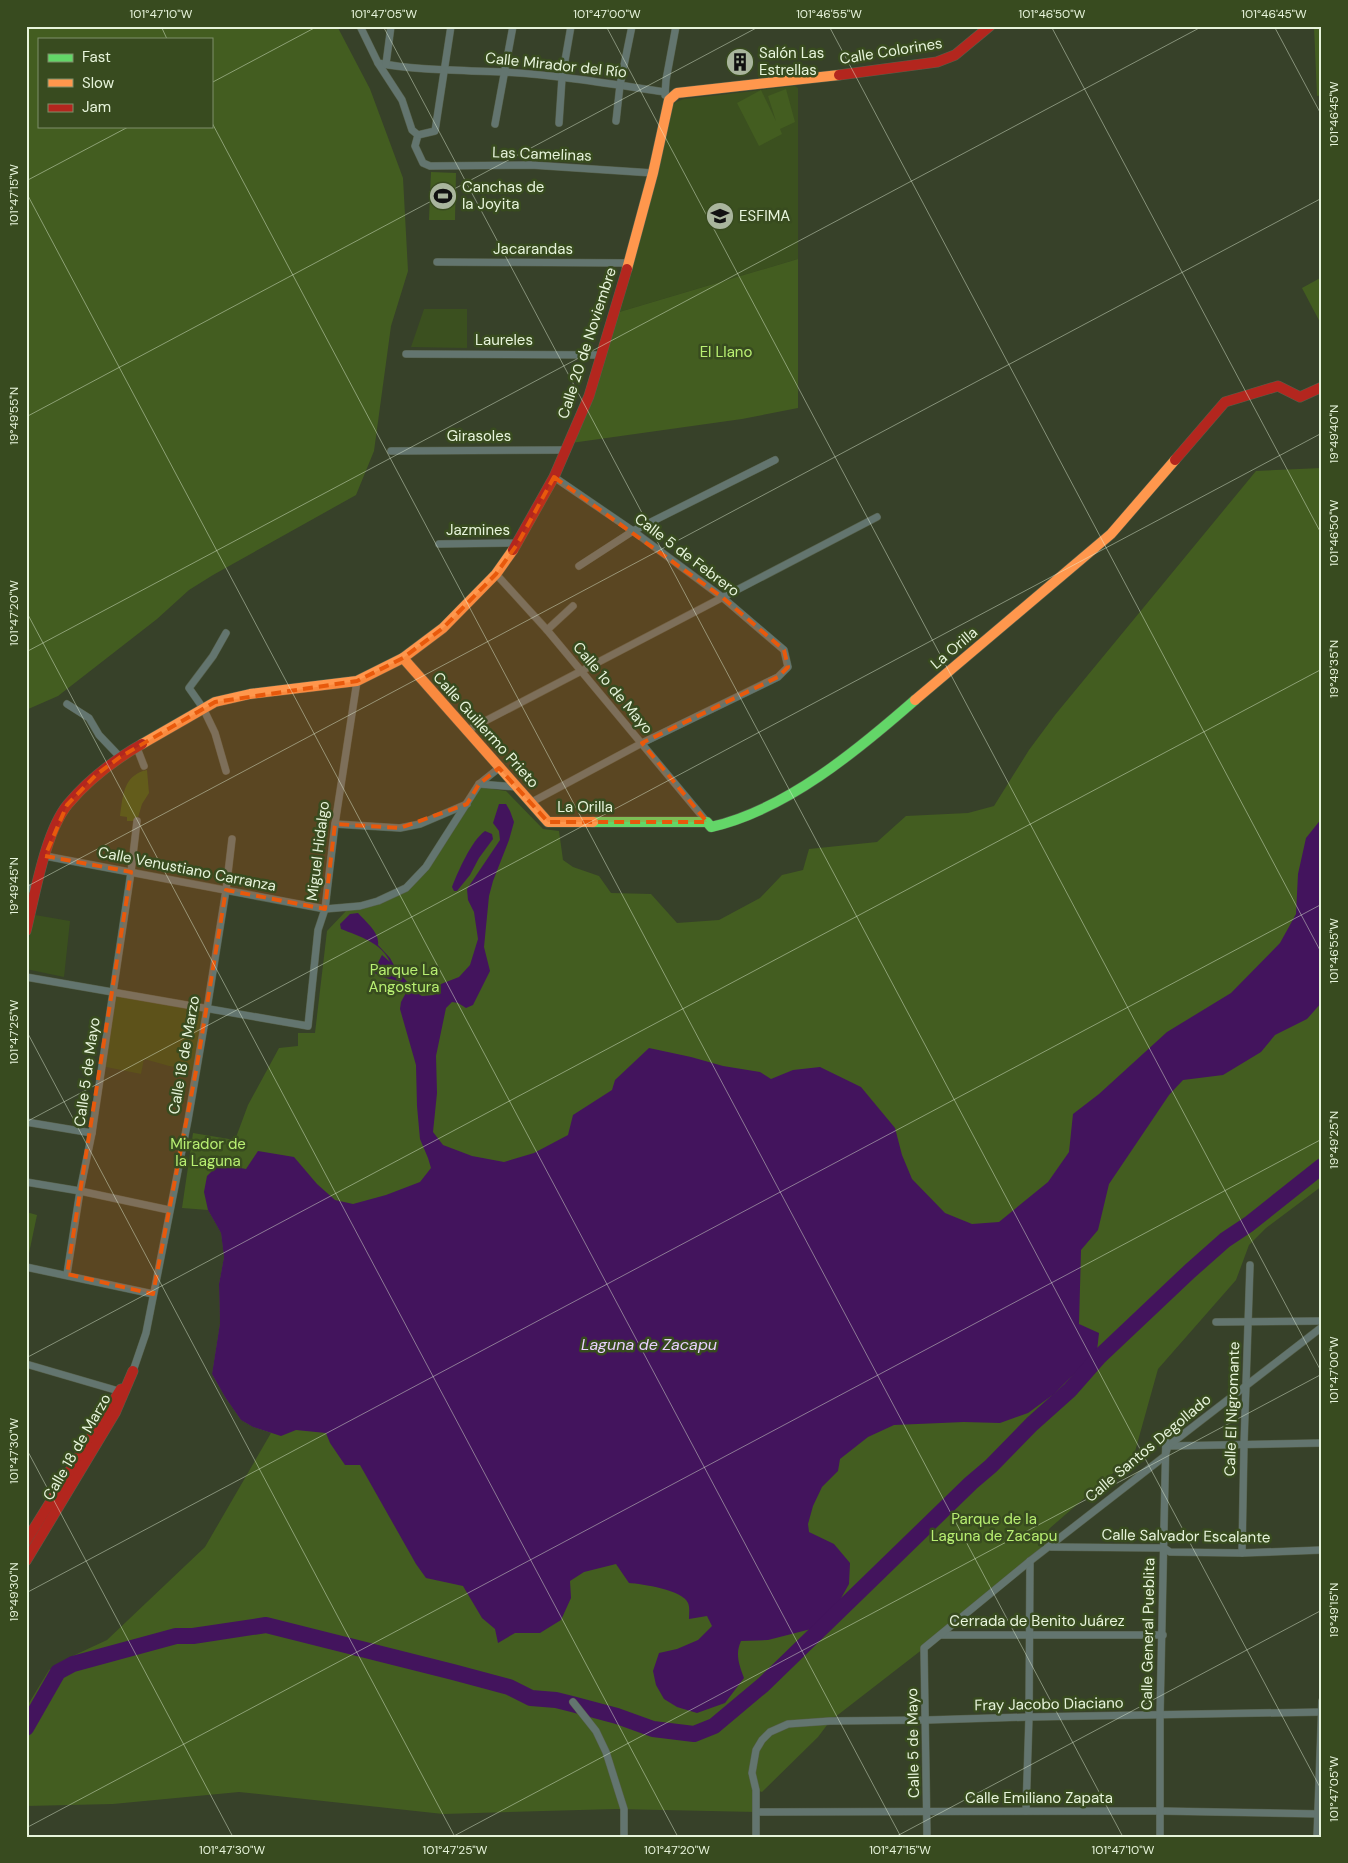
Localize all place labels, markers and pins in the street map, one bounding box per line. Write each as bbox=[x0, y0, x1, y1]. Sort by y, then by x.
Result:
place label: Salón Las Estrellas bbox=[759, 43, 824, 80]
building icon: Salón Las Estrellas bbox=[725, 47, 755, 77]
place label: Canchas de la Joyita bbox=[462, 177, 544, 214]
sports icon: Canchas de la Joyita bbox=[428, 181, 458, 211]
school or university icon: ESFIMA bbox=[705, 201, 735, 231]
place label: ESFIMA bbox=[739, 206, 790, 226]

